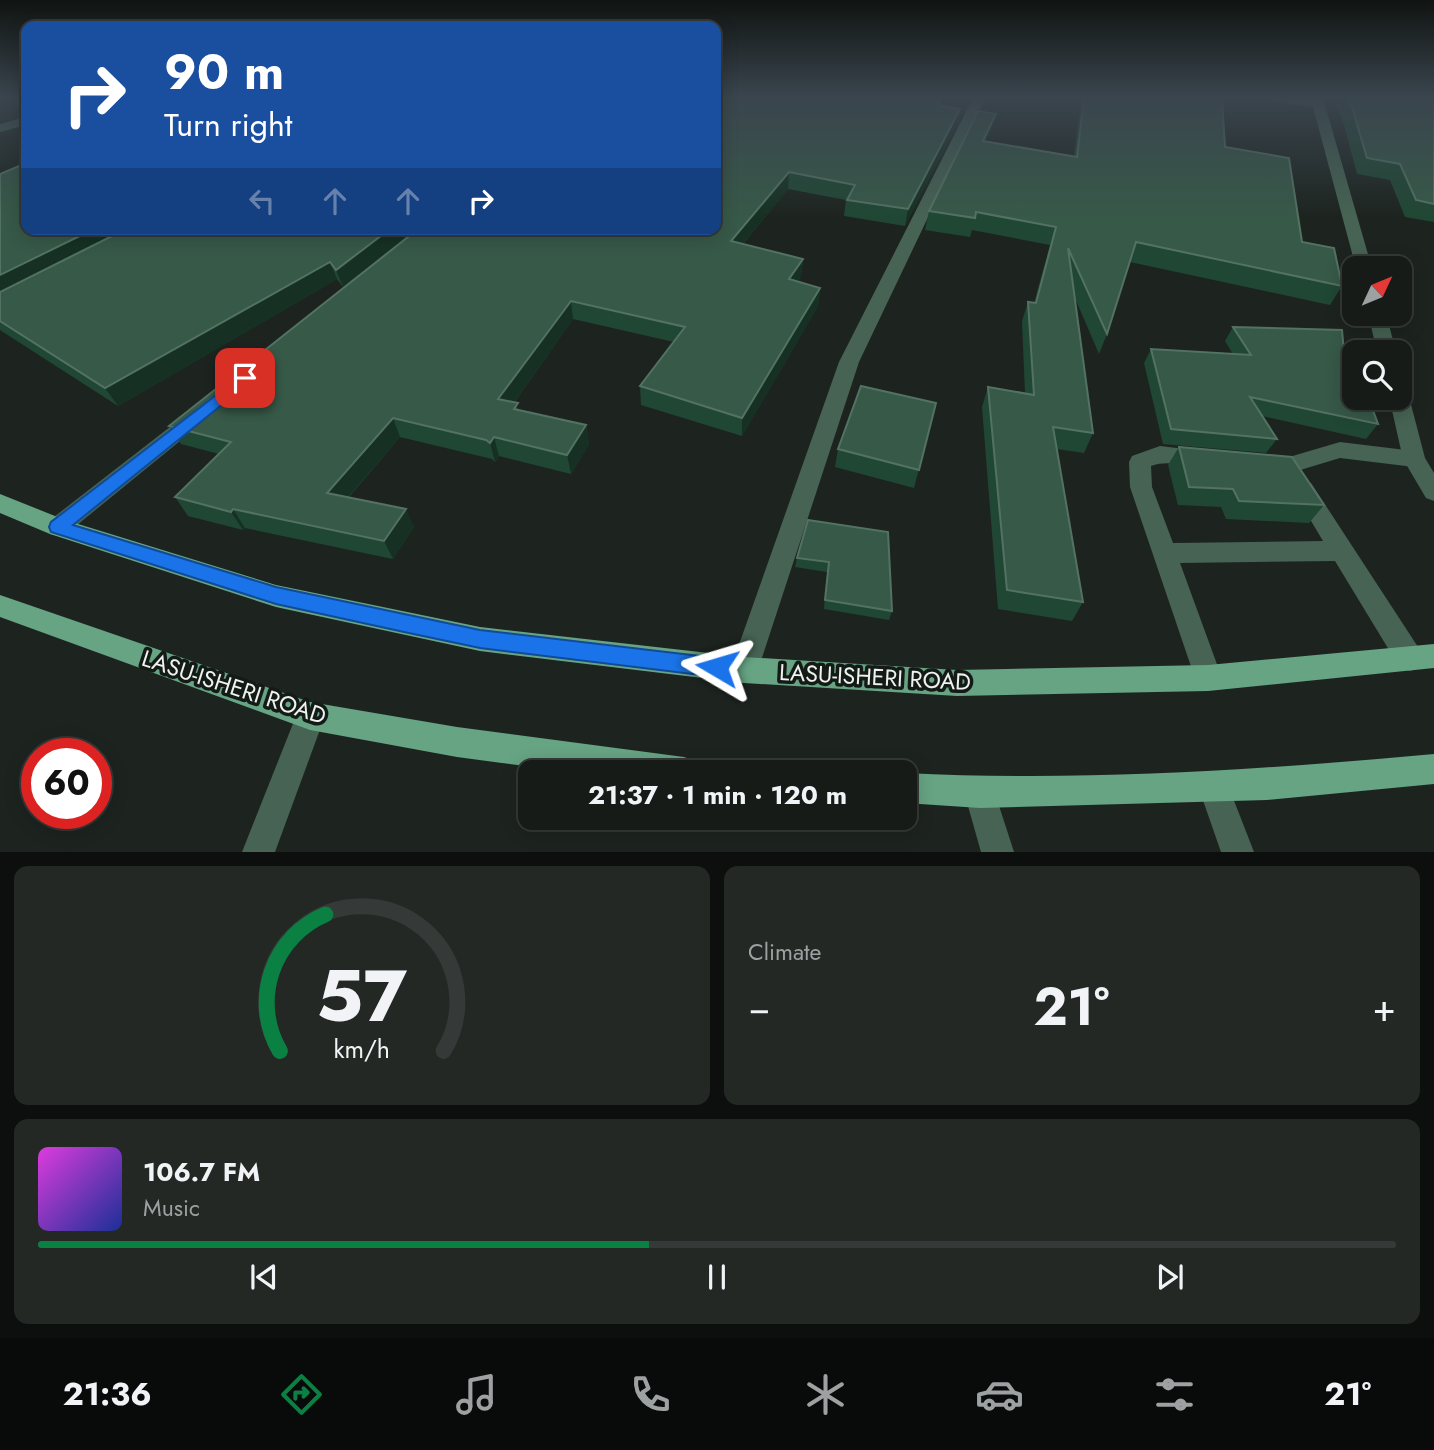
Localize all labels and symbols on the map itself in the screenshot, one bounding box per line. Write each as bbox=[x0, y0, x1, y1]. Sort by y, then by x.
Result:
north arrow bbox=[1342, 256, 1412, 326]
pin bbox=[215, 348, 275, 408]
position arrow bbox=[680, 630, 754, 704]
street label: LASU-ISHERI ROAD bbox=[137, 641, 331, 733]
street label: LASU-ISHERI ROAD bbox=[778, 655, 972, 699]
speed limit sign: 60 bbox=[21, 738, 112, 829]

